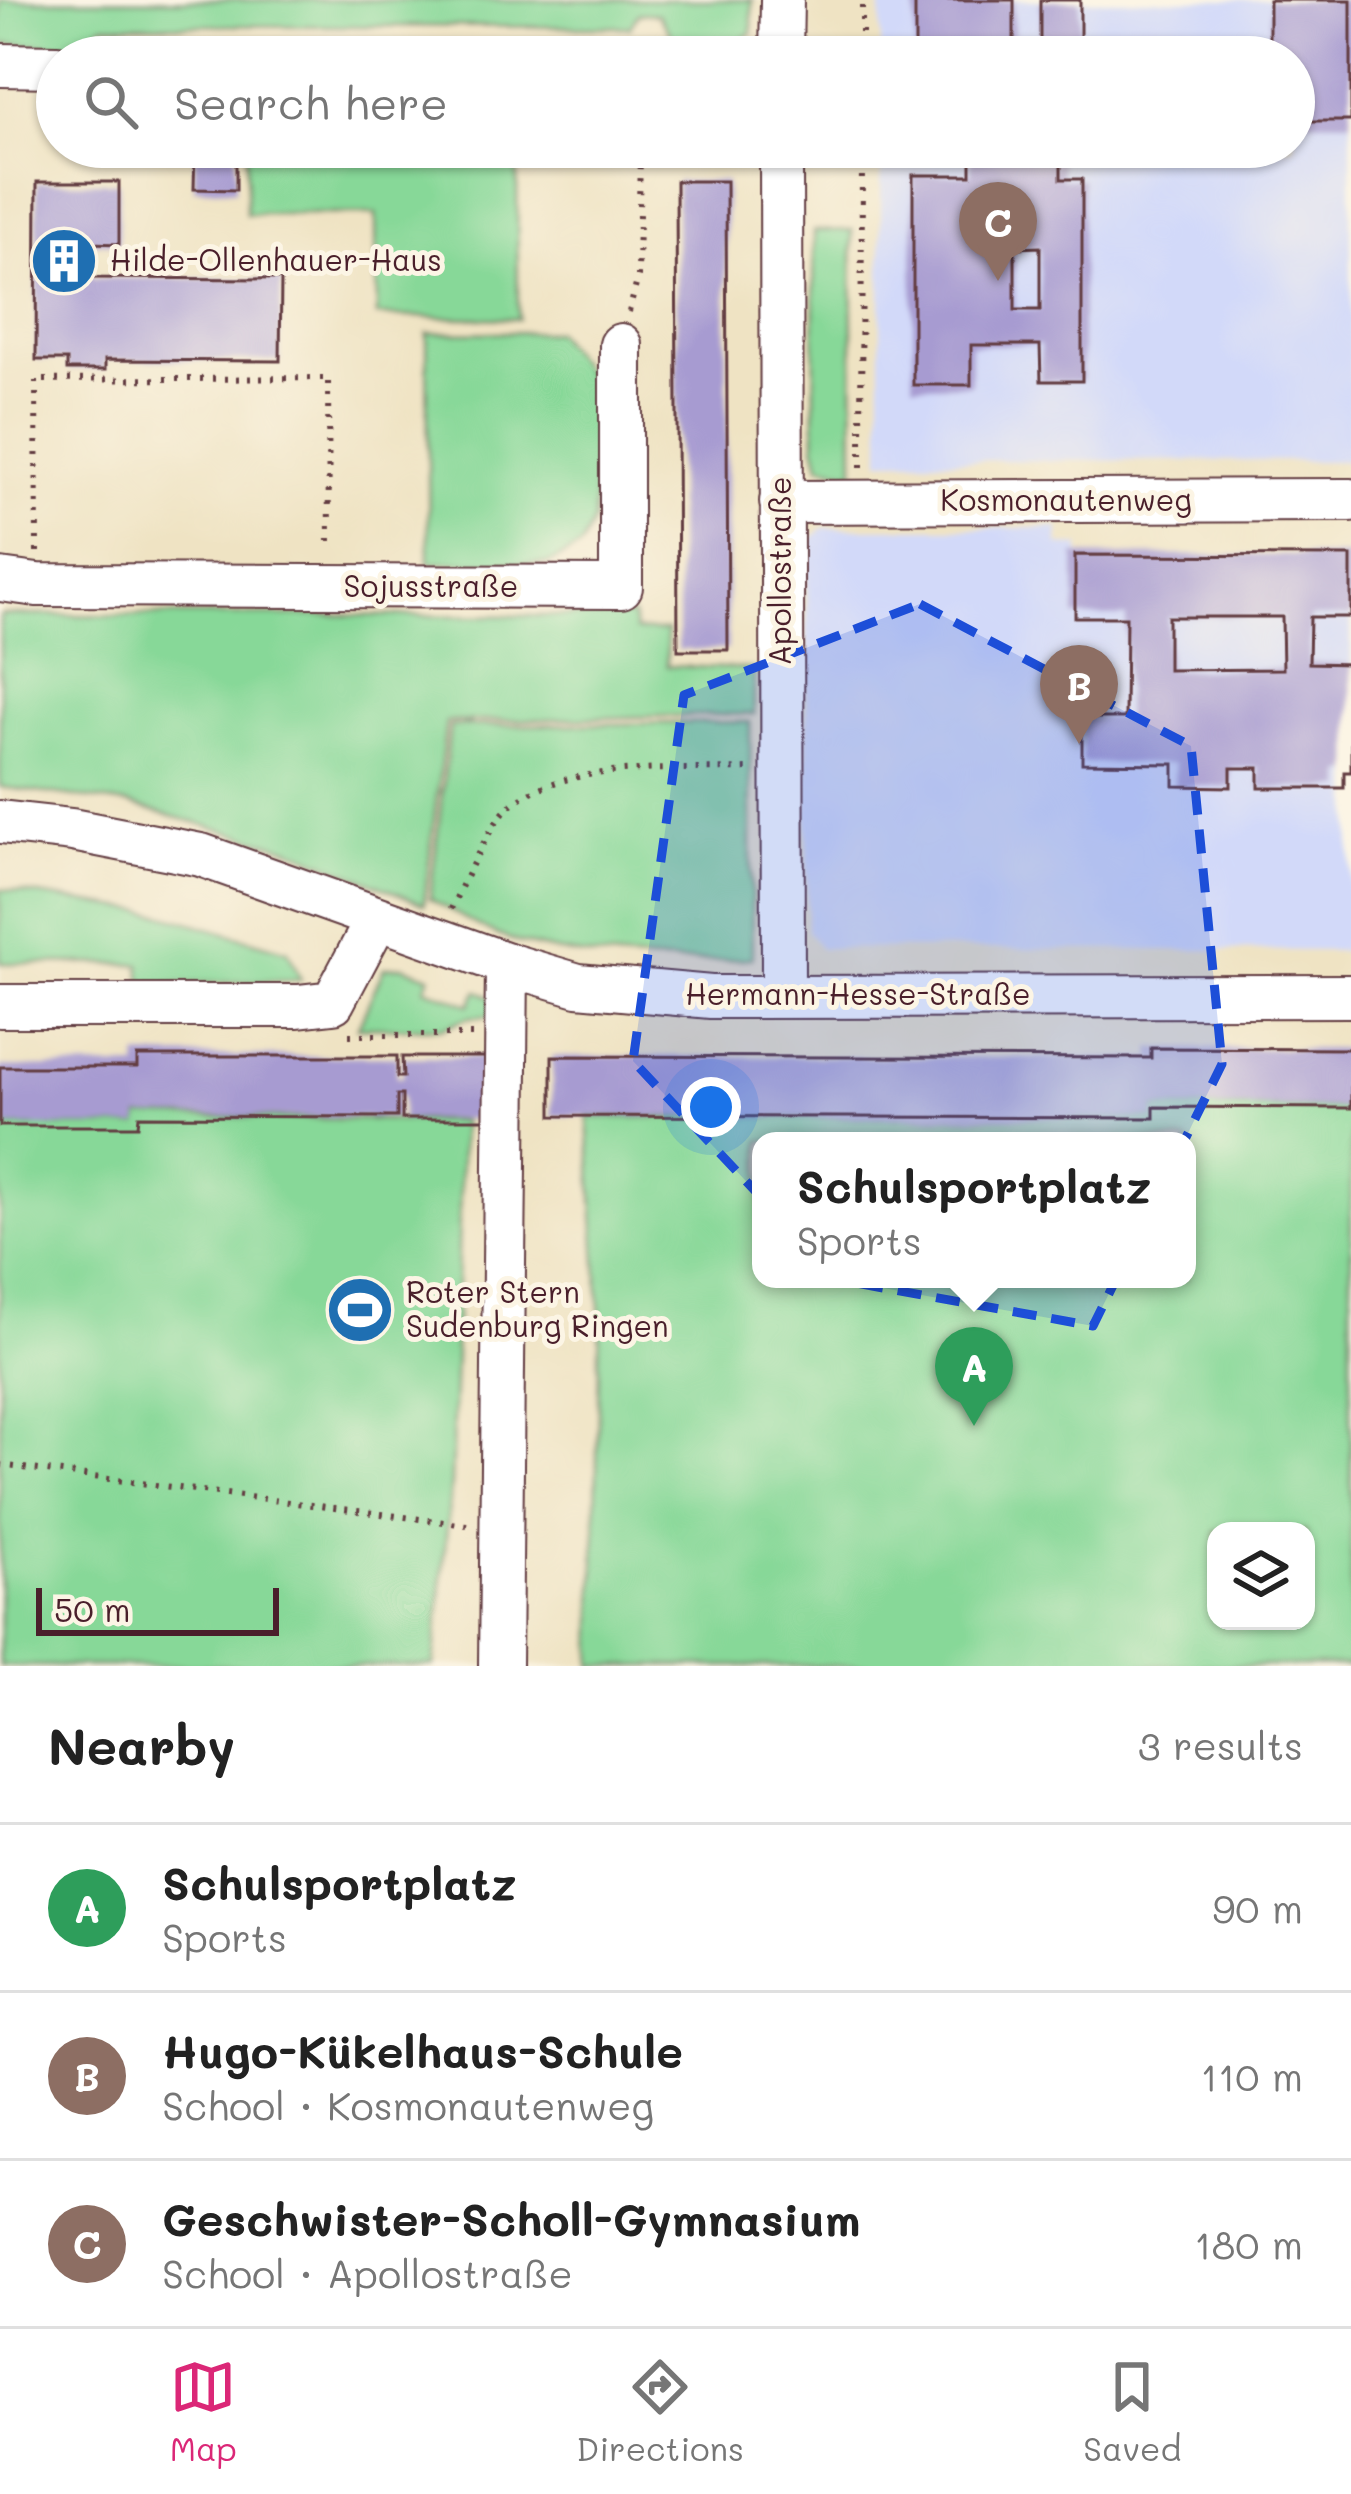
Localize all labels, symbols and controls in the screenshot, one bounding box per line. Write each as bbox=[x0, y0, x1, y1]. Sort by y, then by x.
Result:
search box bbox=[36, 36, 1315, 168]
icon: search bbox=[78, 69, 144, 135]
text: Search here bbox=[174, 73, 448, 131]
pin: C bbox=[959, 182, 1037, 281]
building icon: Hilde-Ollenhauer-Haus bbox=[29, 226, 99, 296]
place label: Hilde-Ollenhauer-Haus bbox=[110, 239, 442, 279]
street label: Apollostraße bbox=[759, 476, 799, 666]
street label: Kosmonautenweg bbox=[940, 479, 1192, 519]
street label: Sojusstraße bbox=[344, 565, 518, 605]
pin: B bbox=[1040, 645, 1118, 744]
street label: Hermann-Hesse-Straße bbox=[685, 973, 1031, 1013]
your location bbox=[681, 1077, 741, 1137]
popup bbox=[752, 1132, 1196, 1288]
text: Schulsportplatz bbox=[797, 1156, 1151, 1214]
text: Sports bbox=[797, 1214, 922, 1265]
place label: Roter Stern Sudenburg Ringen bbox=[406, 1271, 669, 1345]
sports icon: Roter Stern Sudenburg Ringen bbox=[325, 1275, 395, 1345]
pin: A bbox=[935, 1327, 1013, 1426]
map controls bbox=[1207, 1522, 1315, 1630]
button: layers bbox=[1207, 1522, 1315, 1630]
scale bar bbox=[36, 1582, 279, 1635]
text: 50 m bbox=[54, 1587, 130, 1630]
text: Nearby bbox=[48, 1711, 235, 1778]
text: 3 results bbox=[1138, 1719, 1303, 1770]
text: Schulsportplatz bbox=[162, 1853, 516, 1911]
text: A bbox=[73, 1882, 101, 1933]
text: 90 m bbox=[1212, 1882, 1303, 1933]
text: Sports bbox=[162, 1911, 287, 1962]
text: Hugo-Kükelhaus-Schule bbox=[162, 2021, 683, 2079]
text: B bbox=[74, 2050, 100, 2101]
text: 110 m bbox=[1201, 2050, 1303, 2101]
text: School · Kosmonautenweg bbox=[162, 2079, 654, 2130]
text: Geschwister-Scholl-Gymnasium bbox=[162, 2189, 860, 2247]
text: C bbox=[73, 2218, 101, 2269]
text: 180 m bbox=[1194, 2218, 1303, 2269]
text: School · Apollostraße bbox=[162, 2247, 573, 2298]
tab: Map bbox=[170, 2354, 237, 2469]
tab: Directions bbox=[576, 2354, 744, 2469]
tab: Saved bbox=[1083, 2354, 1181, 2469]

